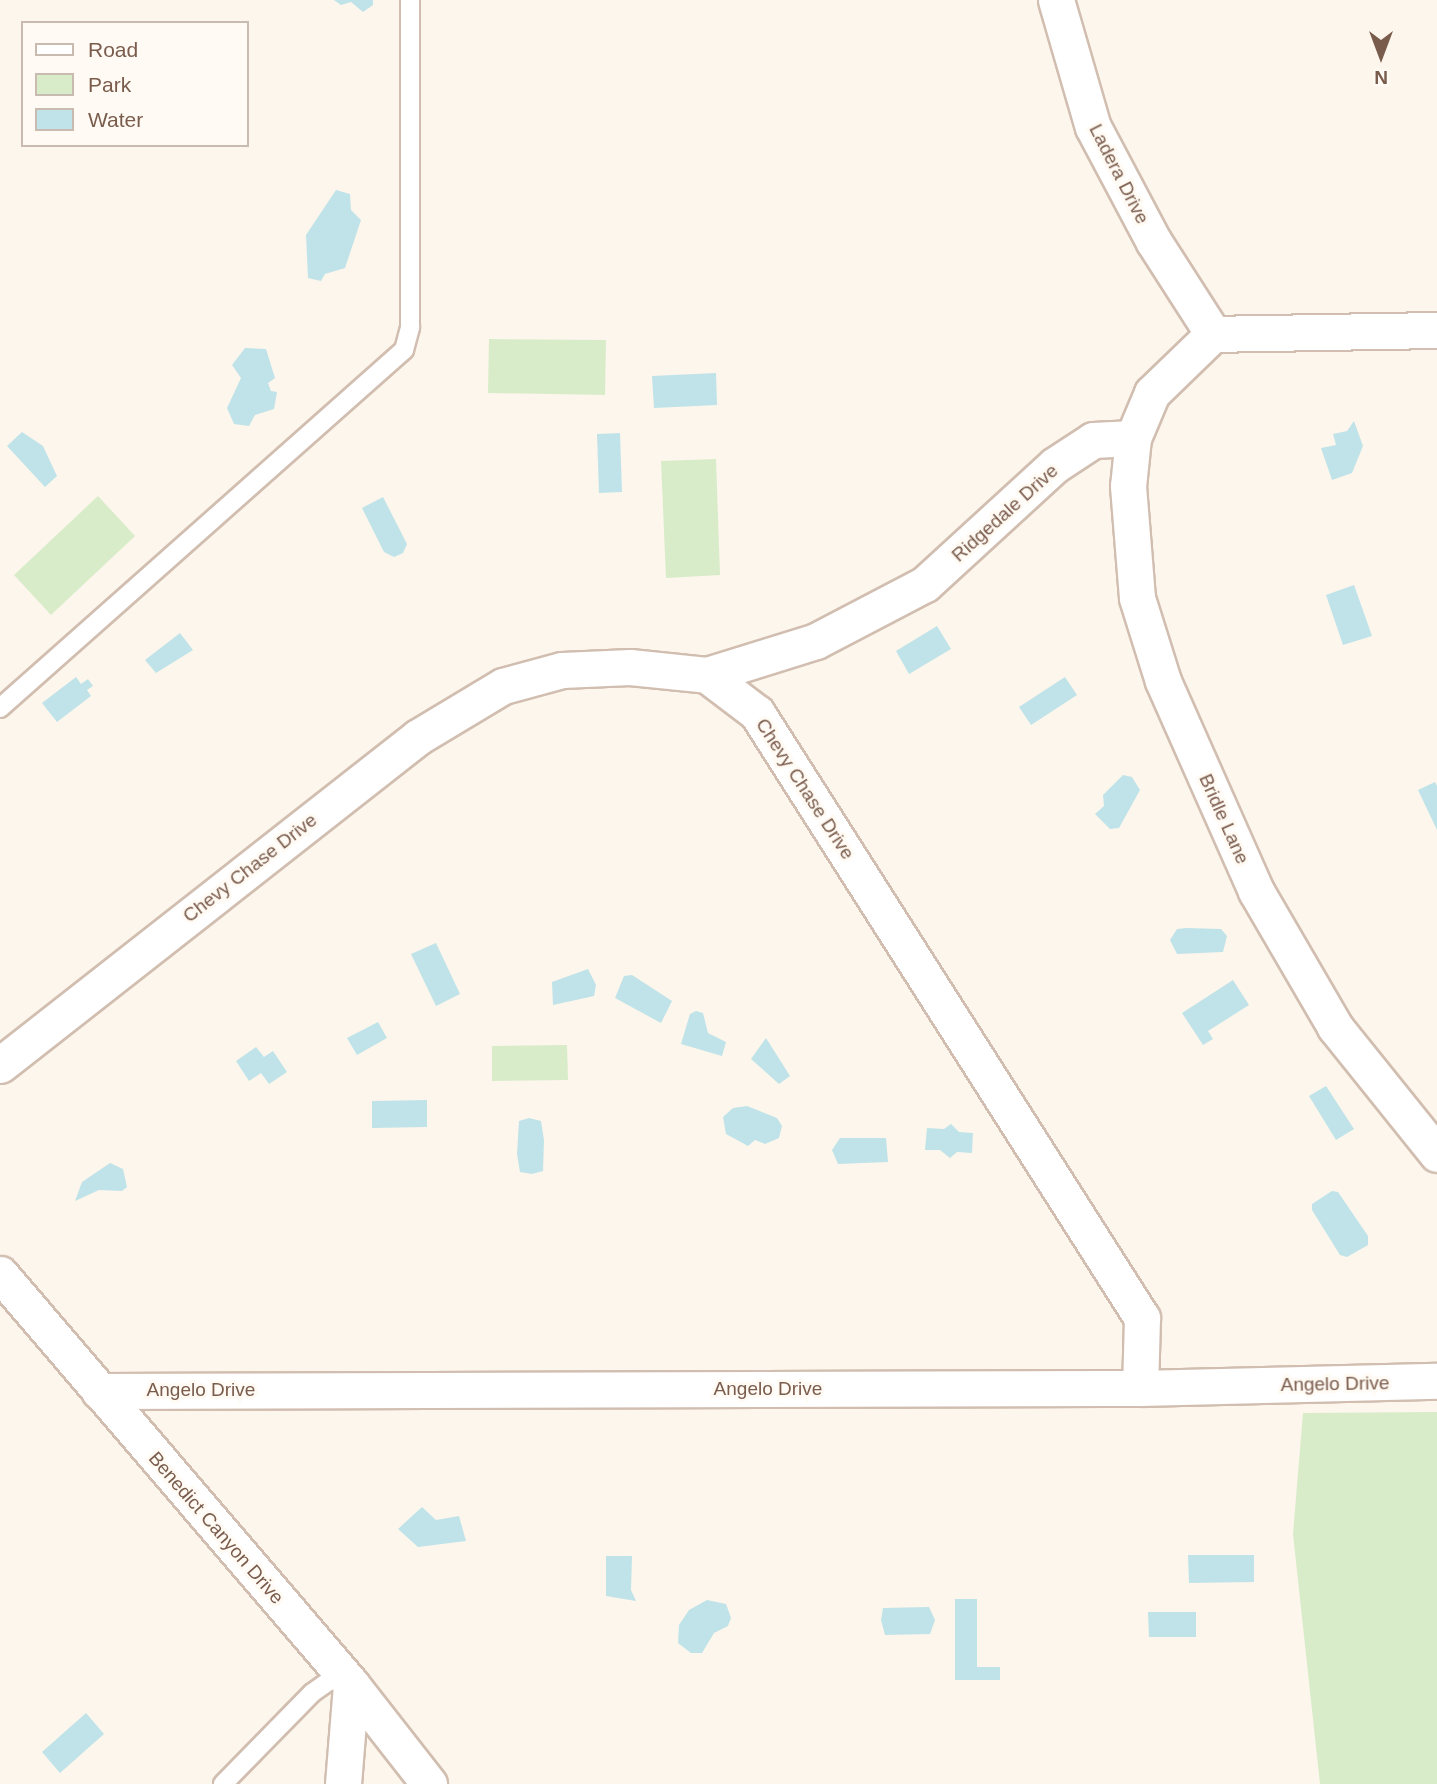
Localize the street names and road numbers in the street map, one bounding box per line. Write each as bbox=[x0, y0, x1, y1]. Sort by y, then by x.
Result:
street label: Ladera Drive bbox=[1084, 120, 1154, 228]
street label: Ridgedale Drive bbox=[947, 459, 1063, 567]
street label: Chevy Chase Drive bbox=[751, 714, 859, 864]
street label: Bridle Lane bbox=[1194, 770, 1254, 868]
street label: Chevy Chase Drive bbox=[178, 809, 322, 927]
street label: Angelo Drive bbox=[1280, 1372, 1390, 1396]
street label: Angelo Drive bbox=[714, 1378, 822, 1400]
street label: Angelo Drive bbox=[147, 1379, 255, 1401]
street label: Benedict Canyon Drive bbox=[144, 1447, 288, 1609]

